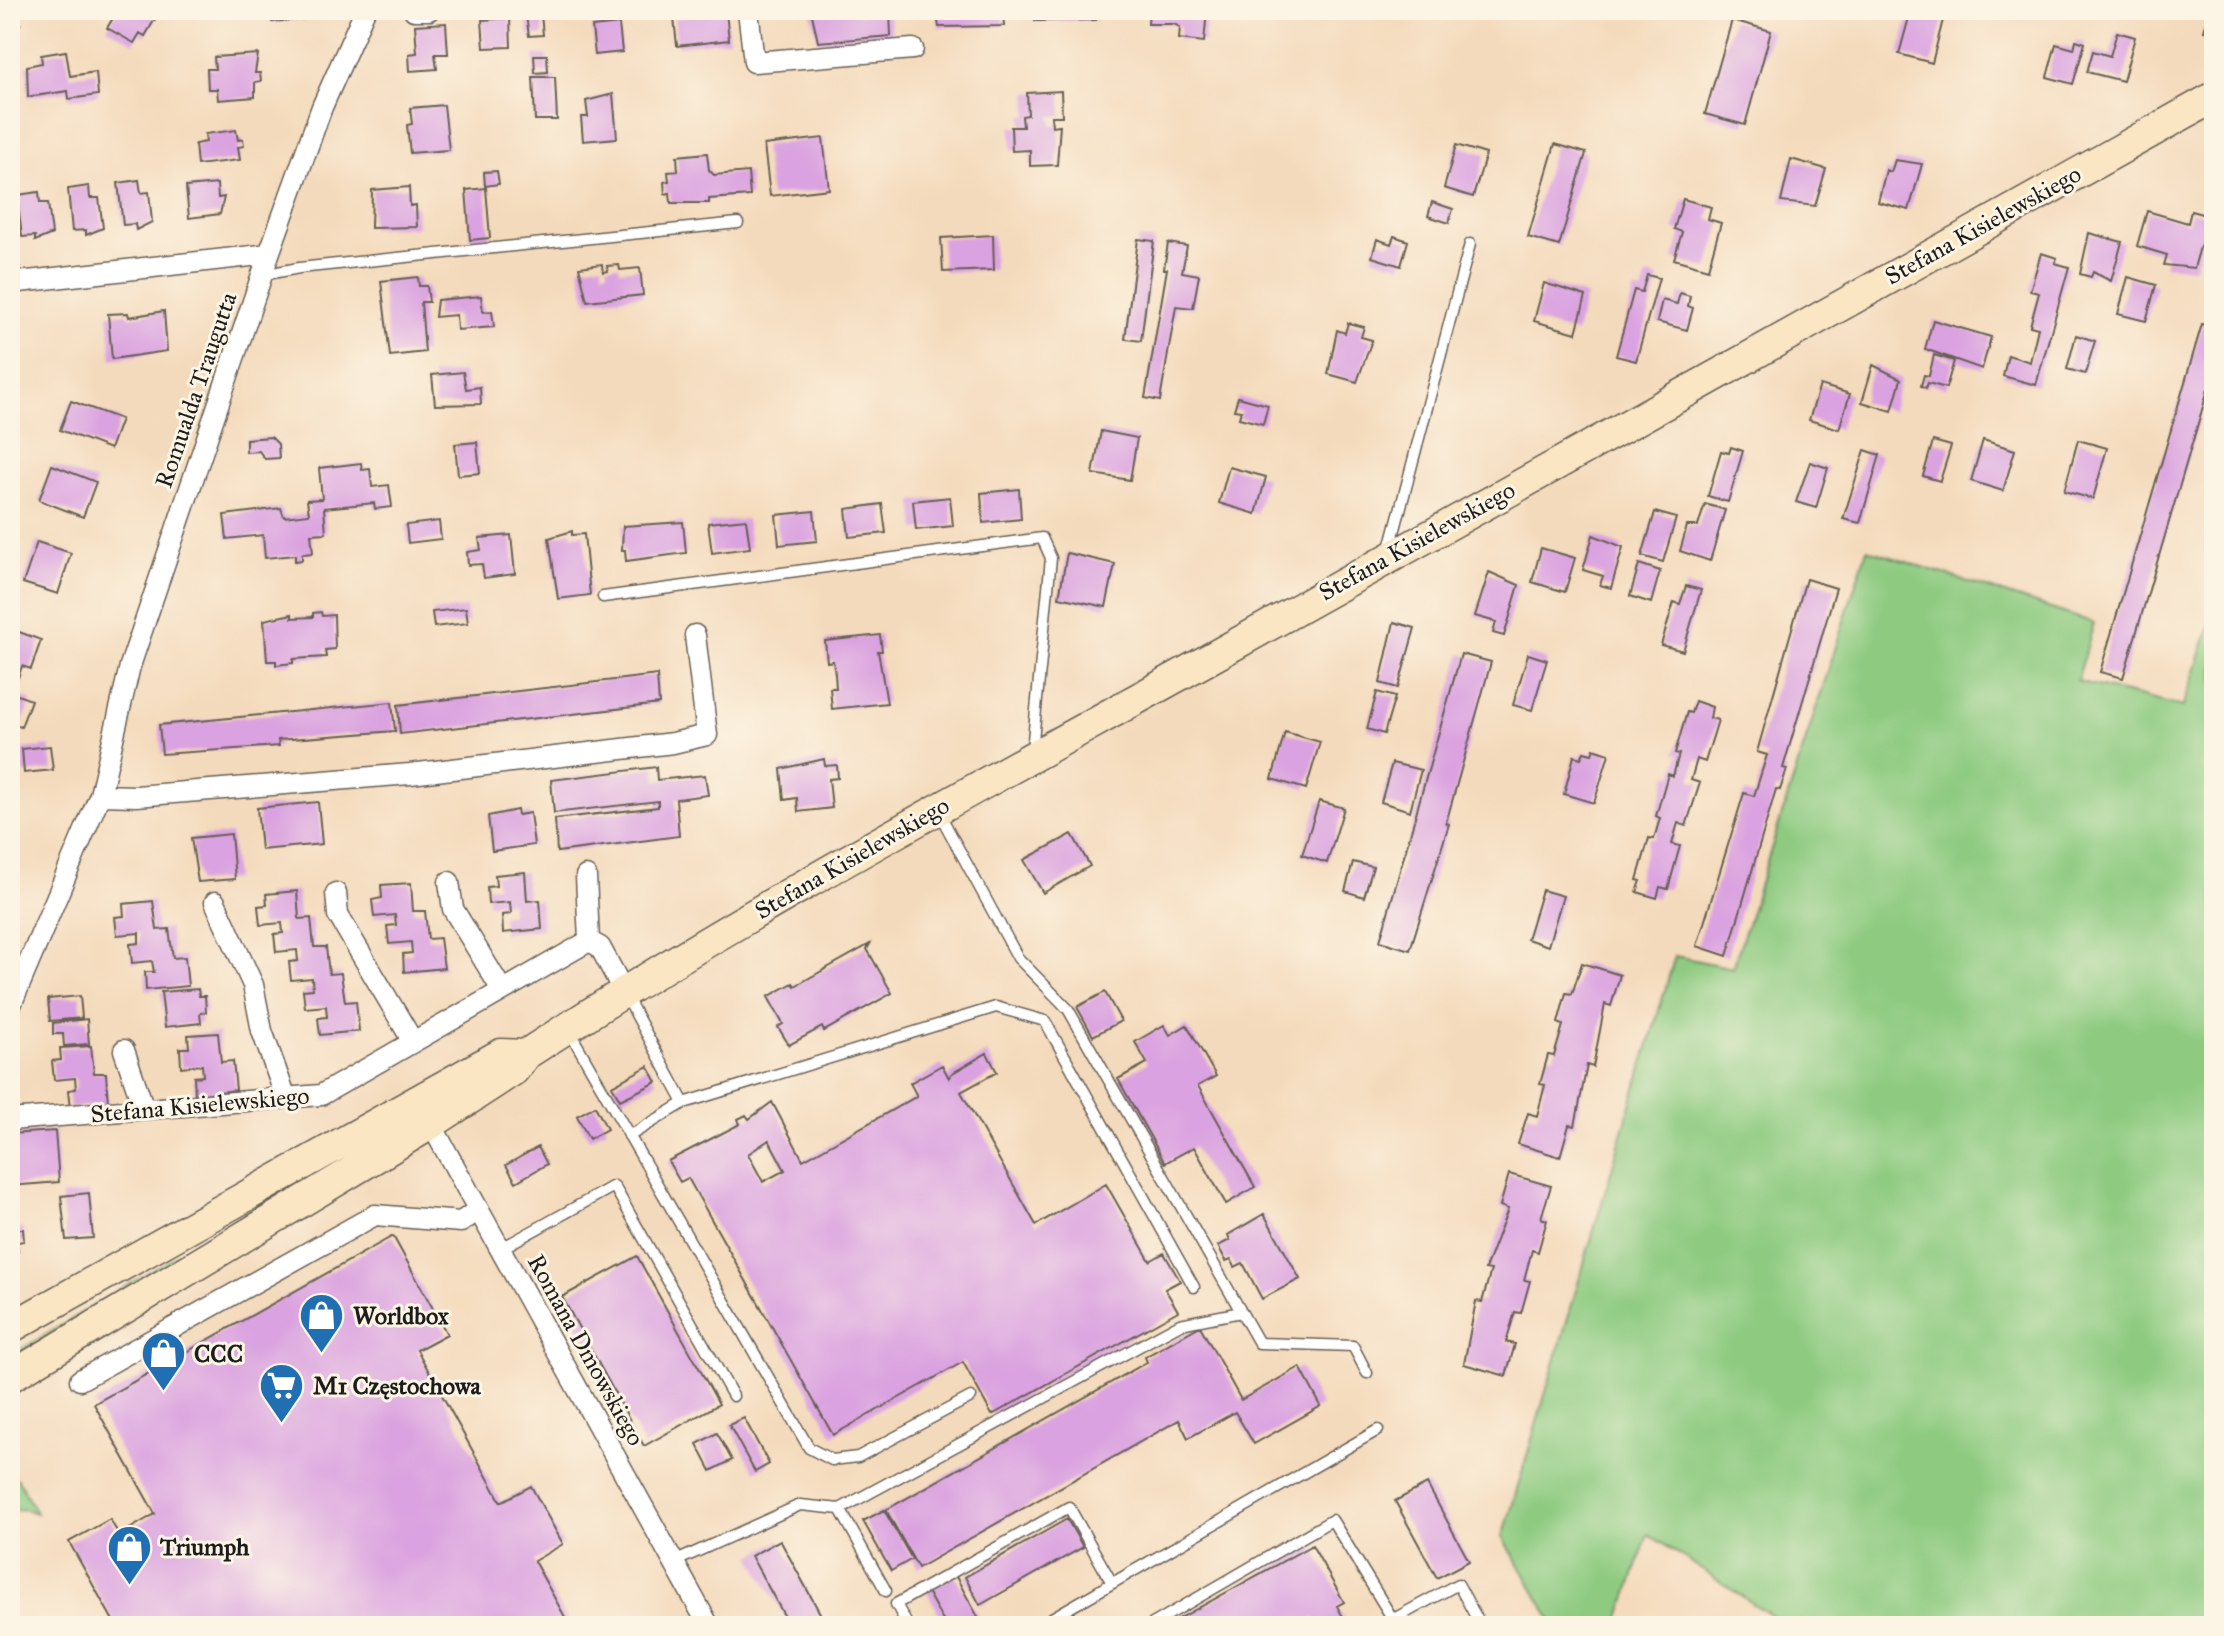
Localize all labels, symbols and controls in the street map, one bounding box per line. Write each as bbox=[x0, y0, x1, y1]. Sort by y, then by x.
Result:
street label: Stefana Kisielewskiego bbox=[1880, 159, 2086, 291]
street label: Romualda Traugutta bbox=[148, 288, 244, 492]
street label: Stefana Kisielewskiego bbox=[1314, 475, 1520, 607]
street label: Stefana Kisielewskiego bbox=[749, 790, 955, 926]
street label: Stefana Kisielewskiego bbox=[89, 1080, 311, 1130]
street label: Romana Dmowskiego bbox=[521, 1249, 651, 1451]
shop icon: Worldbox bbox=[298, 1292, 346, 1355]
place label: Worldbox bbox=[353, 1301, 449, 1331]
shop icon: CCC bbox=[139, 1330, 187, 1393]
place label: CCC bbox=[194, 1339, 243, 1369]
supermarket icon: M1 Częstochowa bbox=[258, 1362, 306, 1425]
place label: M1 Częstochowa bbox=[313, 1371, 482, 1401]
shop icon: Triumph bbox=[105, 1523, 153, 1586]
place label: Triumph bbox=[159, 1532, 250, 1562]

